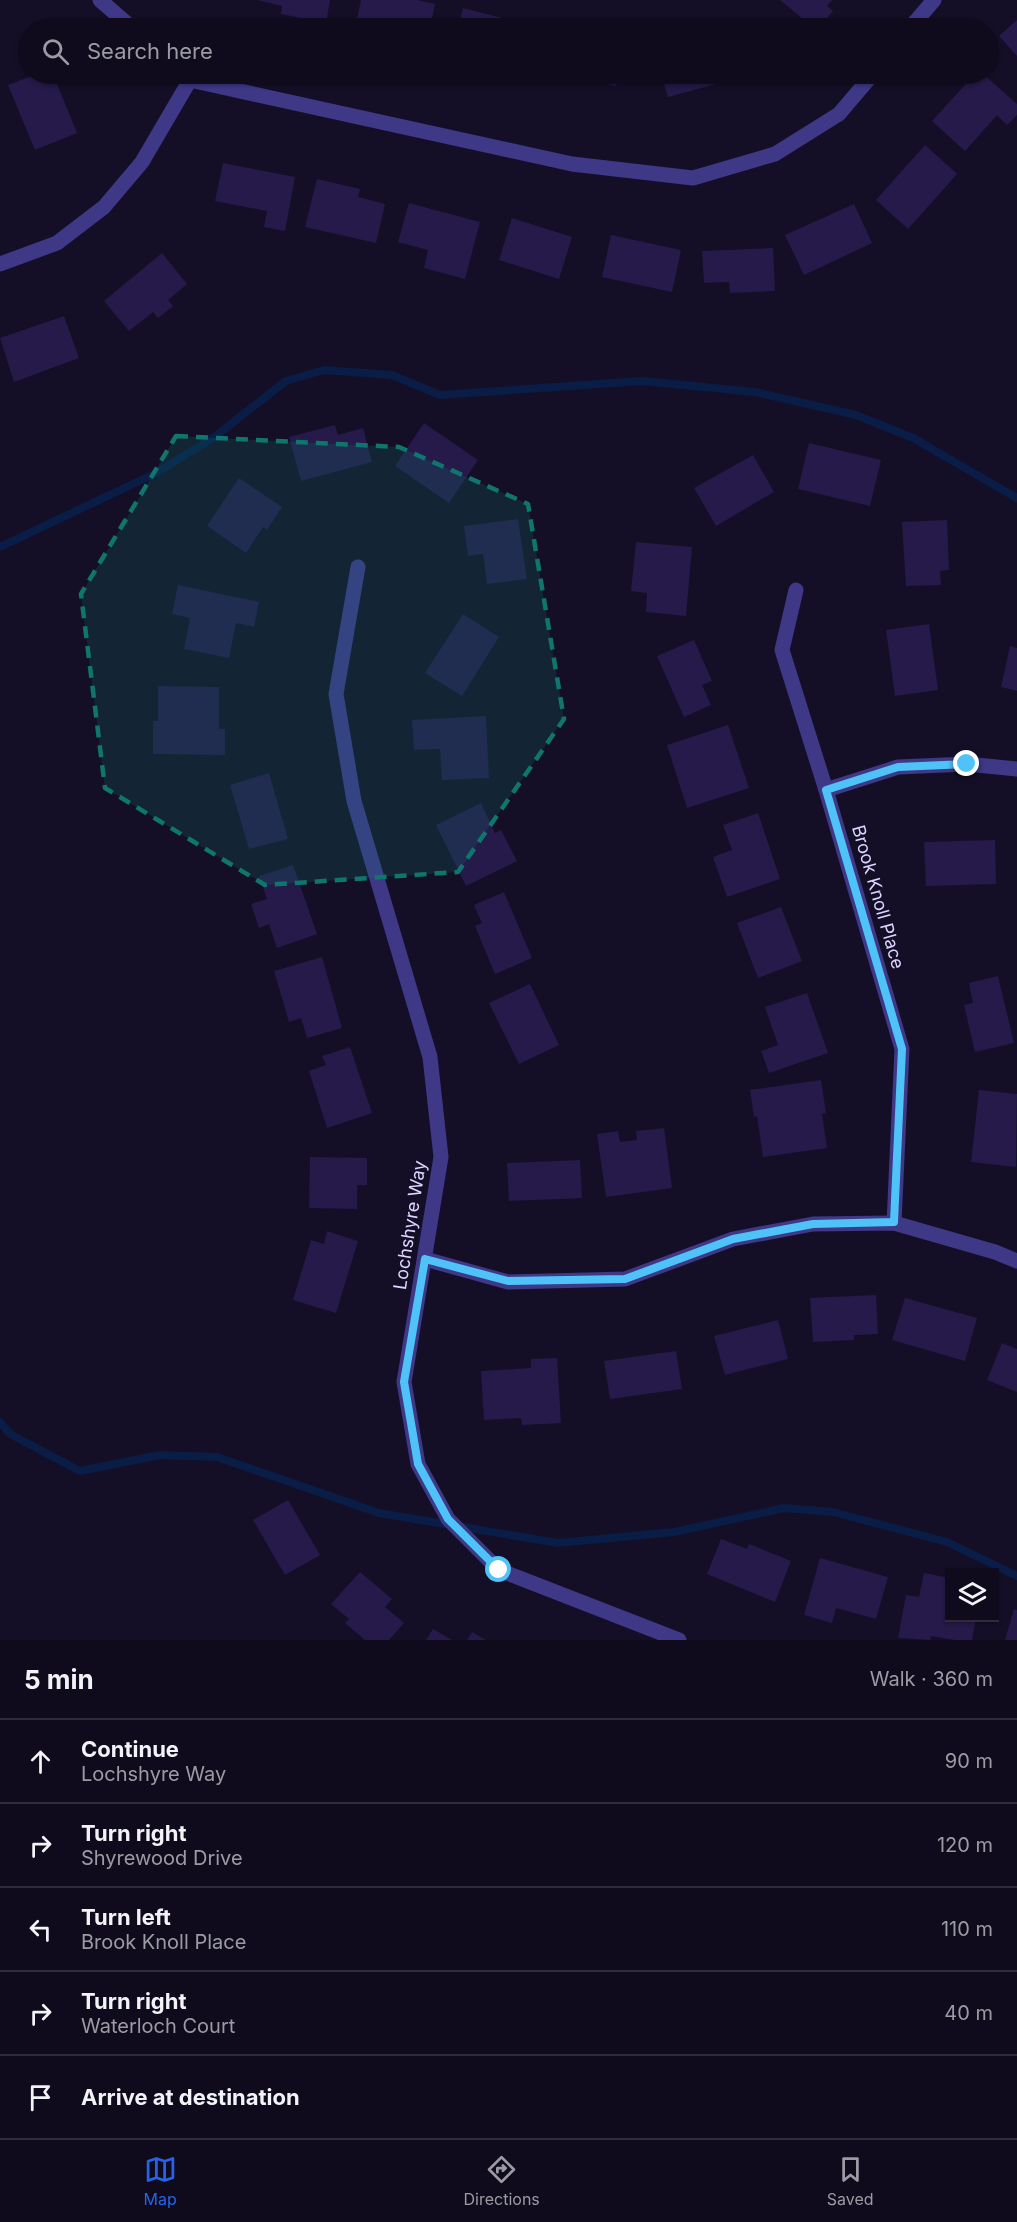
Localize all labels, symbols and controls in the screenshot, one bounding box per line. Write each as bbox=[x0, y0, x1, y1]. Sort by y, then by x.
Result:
search box bbox=[18, 18, 999, 84]
icon: search bbox=[39, 35, 72, 68]
text: Search here bbox=[87, 38, 213, 64]
route end bbox=[953, 750, 979, 776]
street label: Brook Knoll Place bbox=[848, 822, 909, 971]
street label: Lochshyre Way bbox=[389, 1159, 430, 1291]
route start bbox=[485, 1556, 511, 1582]
map controls bbox=[945, 1568, 999, 1622]
button: layers bbox=[945, 1568, 999, 1622]
text: 5 min bbox=[24, 1664, 94, 1695]
text: Walk · 360 m bbox=[870, 1667, 993, 1691]
text: Continue bbox=[81, 1736, 179, 1762]
icon: ahead bbox=[24, 1745, 57, 1778]
text: 90 m bbox=[945, 1749, 993, 1773]
text: Lochshyre Way bbox=[81, 1762, 226, 1786]
text: Turn right bbox=[81, 1820, 187, 1846]
icon: right bbox=[24, 1829, 57, 1862]
text: 120 m bbox=[937, 1833, 993, 1857]
text: Shyrewood Drive bbox=[81, 1846, 243, 1870]
text: Turn left bbox=[81, 1904, 171, 1930]
icon: left bbox=[24, 1913, 57, 1946]
text: 110 m bbox=[941, 1917, 993, 1941]
text: Brook Knoll Place bbox=[81, 1930, 246, 1954]
text: Turn right bbox=[81, 1988, 187, 2014]
icon: right bbox=[24, 1997, 57, 2030]
text: 40 m bbox=[944, 2001, 993, 2025]
text: Waterloch Court bbox=[81, 2014, 235, 2038]
icon: arrive bbox=[24, 2081, 57, 2114]
text: Arrive at destination bbox=[81, 2084, 300, 2110]
tab: Map bbox=[143, 2153, 177, 2209]
tab: Directions bbox=[464, 2153, 540, 2209]
tab: Saved bbox=[827, 2153, 874, 2209]

